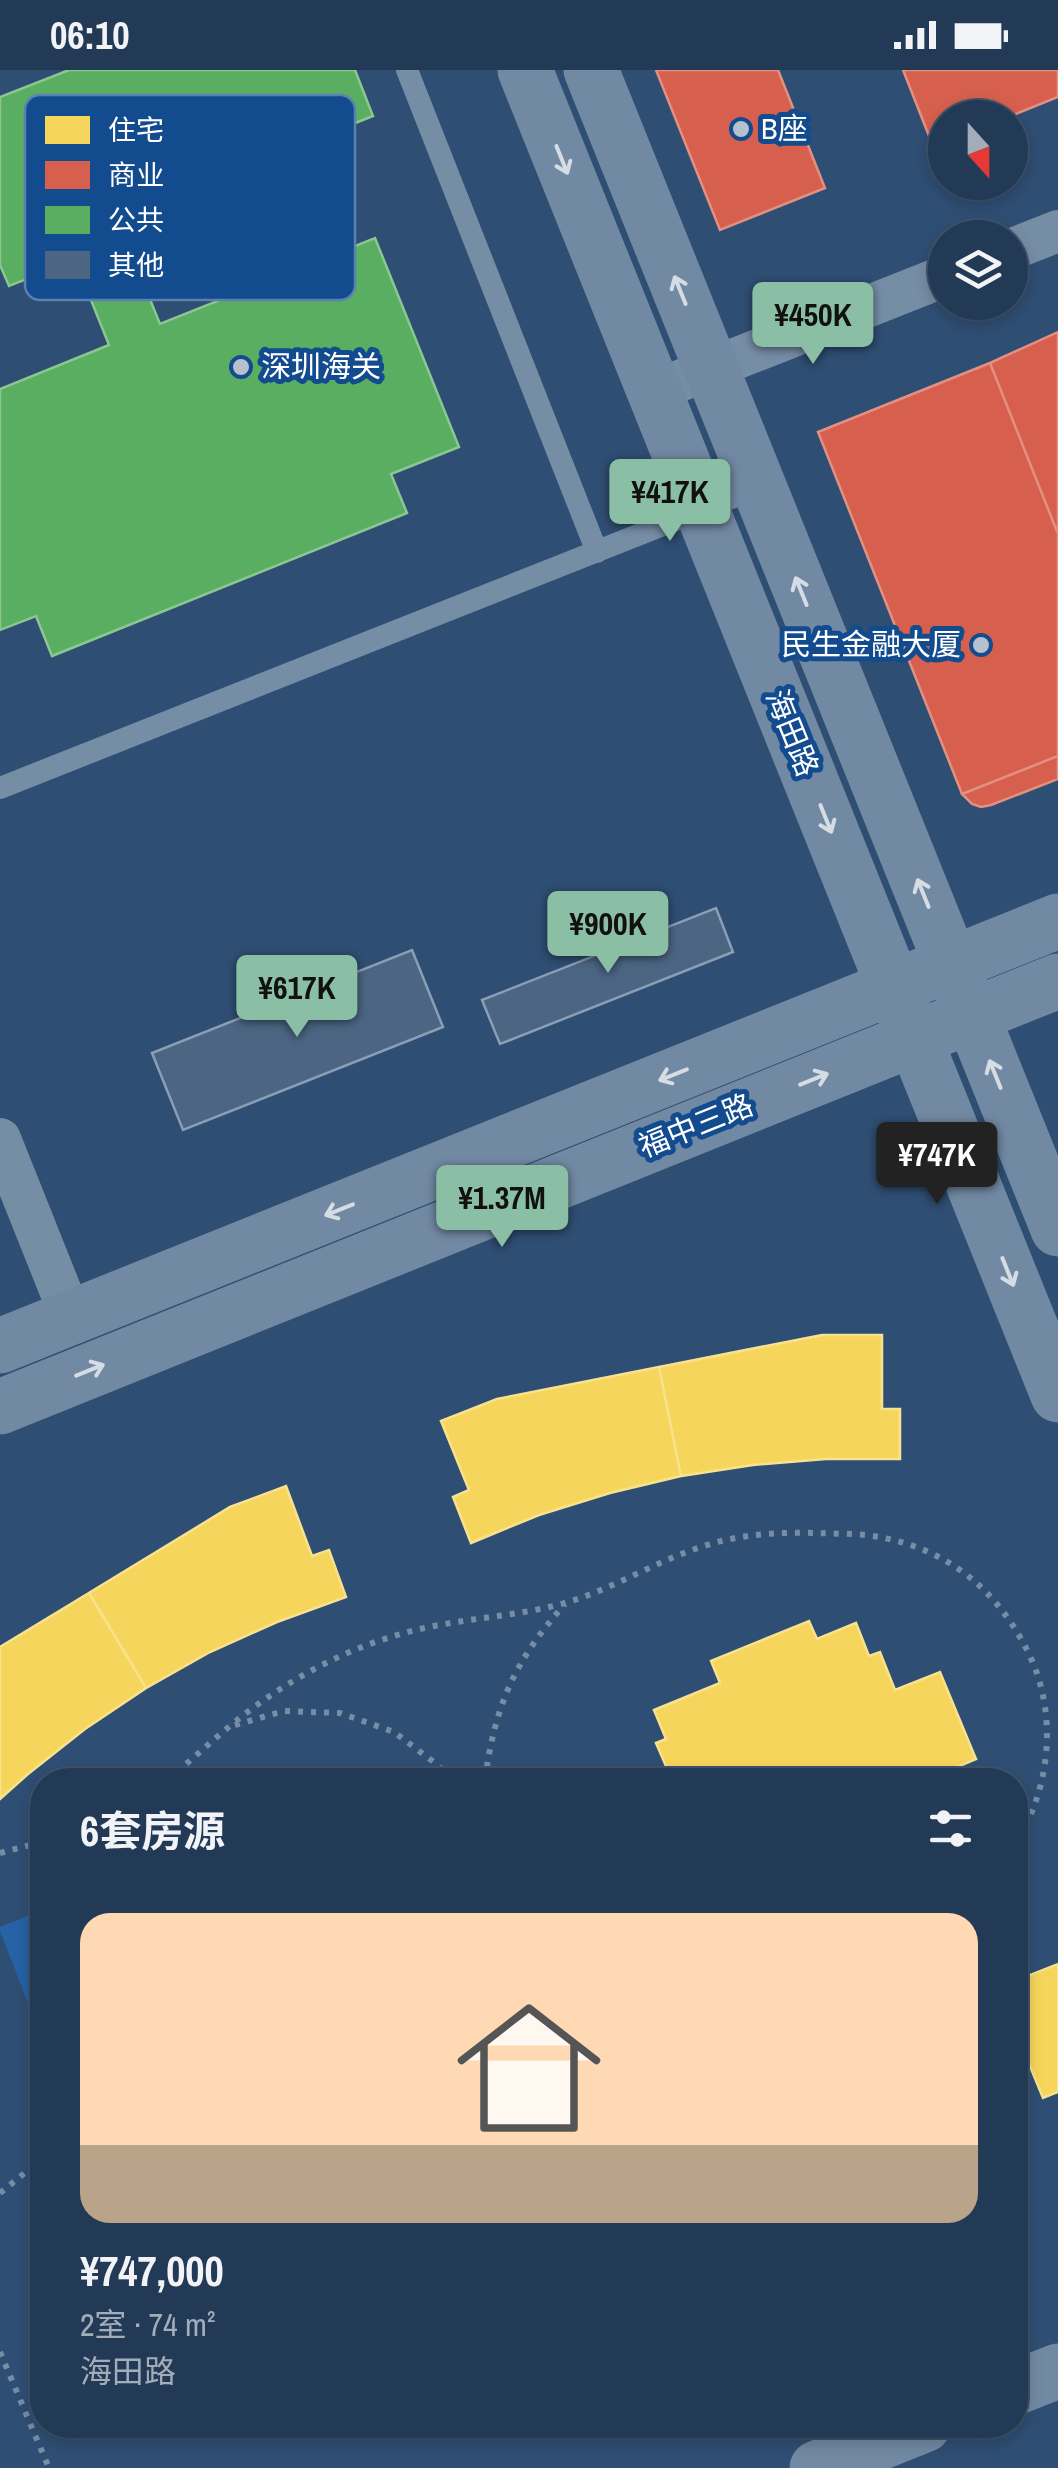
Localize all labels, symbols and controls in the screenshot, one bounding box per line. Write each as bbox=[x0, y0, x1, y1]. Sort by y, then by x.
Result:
text: 06:10 bbox=[50, 10, 130, 61]
legend bbox=[25, 95, 355, 300]
north arrow bbox=[928, 100, 1028, 200]
map controls bbox=[928, 100, 1028, 320]
place label: B座 bbox=[761, 108, 807, 148]
text: 住宅 bbox=[108, 111, 164, 149]
marker: B座 bbox=[730, 118, 752, 140]
one-way arrow bbox=[554, 145, 572, 175]
text: 商业 bbox=[108, 156, 164, 194]
text: 公共 bbox=[108, 201, 164, 239]
button: layers bbox=[928, 220, 1028, 320]
text: 其他 bbox=[108, 246, 164, 284]
one-way arrow bbox=[670, 275, 688, 305]
pin: ¥450K bbox=[743, 282, 883, 367]
text: ¥450K bbox=[774, 293, 852, 336]
place label: 深圳海关 bbox=[261, 346, 381, 386]
marker: 深圳海关 bbox=[230, 356, 252, 378]
pin: ¥417K bbox=[600, 459, 740, 544]
text: ¥417K bbox=[631, 470, 709, 513]
one-way arrow bbox=[791, 576, 809, 607]
place label: 民生金融大厦 bbox=[781, 624, 961, 664]
marker: 民生金融大厦 bbox=[970, 634, 992, 656]
street label: 海田路 bbox=[758, 683, 828, 782]
one-way arrow bbox=[819, 803, 837, 834]
one-way arrow bbox=[912, 878, 930, 908]
pin: ¥900K bbox=[538, 891, 678, 976]
text: ¥900K bbox=[569, 902, 647, 945]
pin: ¥617K bbox=[227, 955, 367, 1040]
text: ¥617K bbox=[258, 966, 336, 1009]
one-way arrow bbox=[985, 1059, 1003, 1090]
one-way arrow bbox=[658, 1068, 689, 1086]
one-way arrow bbox=[798, 1068, 829, 1086]
street label: 福中三路 bbox=[633, 1084, 759, 1166]
pin: ¥747K bbox=[867, 1122, 1007, 1207]
text: ¥747K bbox=[898, 1133, 976, 1176]
pin: ¥1.37M bbox=[421, 1165, 583, 1250]
text: ¥1.37M bbox=[458, 1176, 546, 1219]
one-way arrow bbox=[324, 1202, 355, 1220]
one-way arrow bbox=[1001, 1256, 1019, 1287]
one-way arrow bbox=[75, 1360, 105, 1378]
icon: filters bbox=[923, 1801, 978, 1856]
text: 6套房源 bbox=[80, 1803, 225, 1859]
icon: home bbox=[439, 1978, 619, 2158]
text: ¥747,000 bbox=[80, 2243, 224, 2299]
text: 2室 · 74 m² bbox=[80, 2303, 216, 2346]
text: 海田路 bbox=[80, 2350, 176, 2393]

